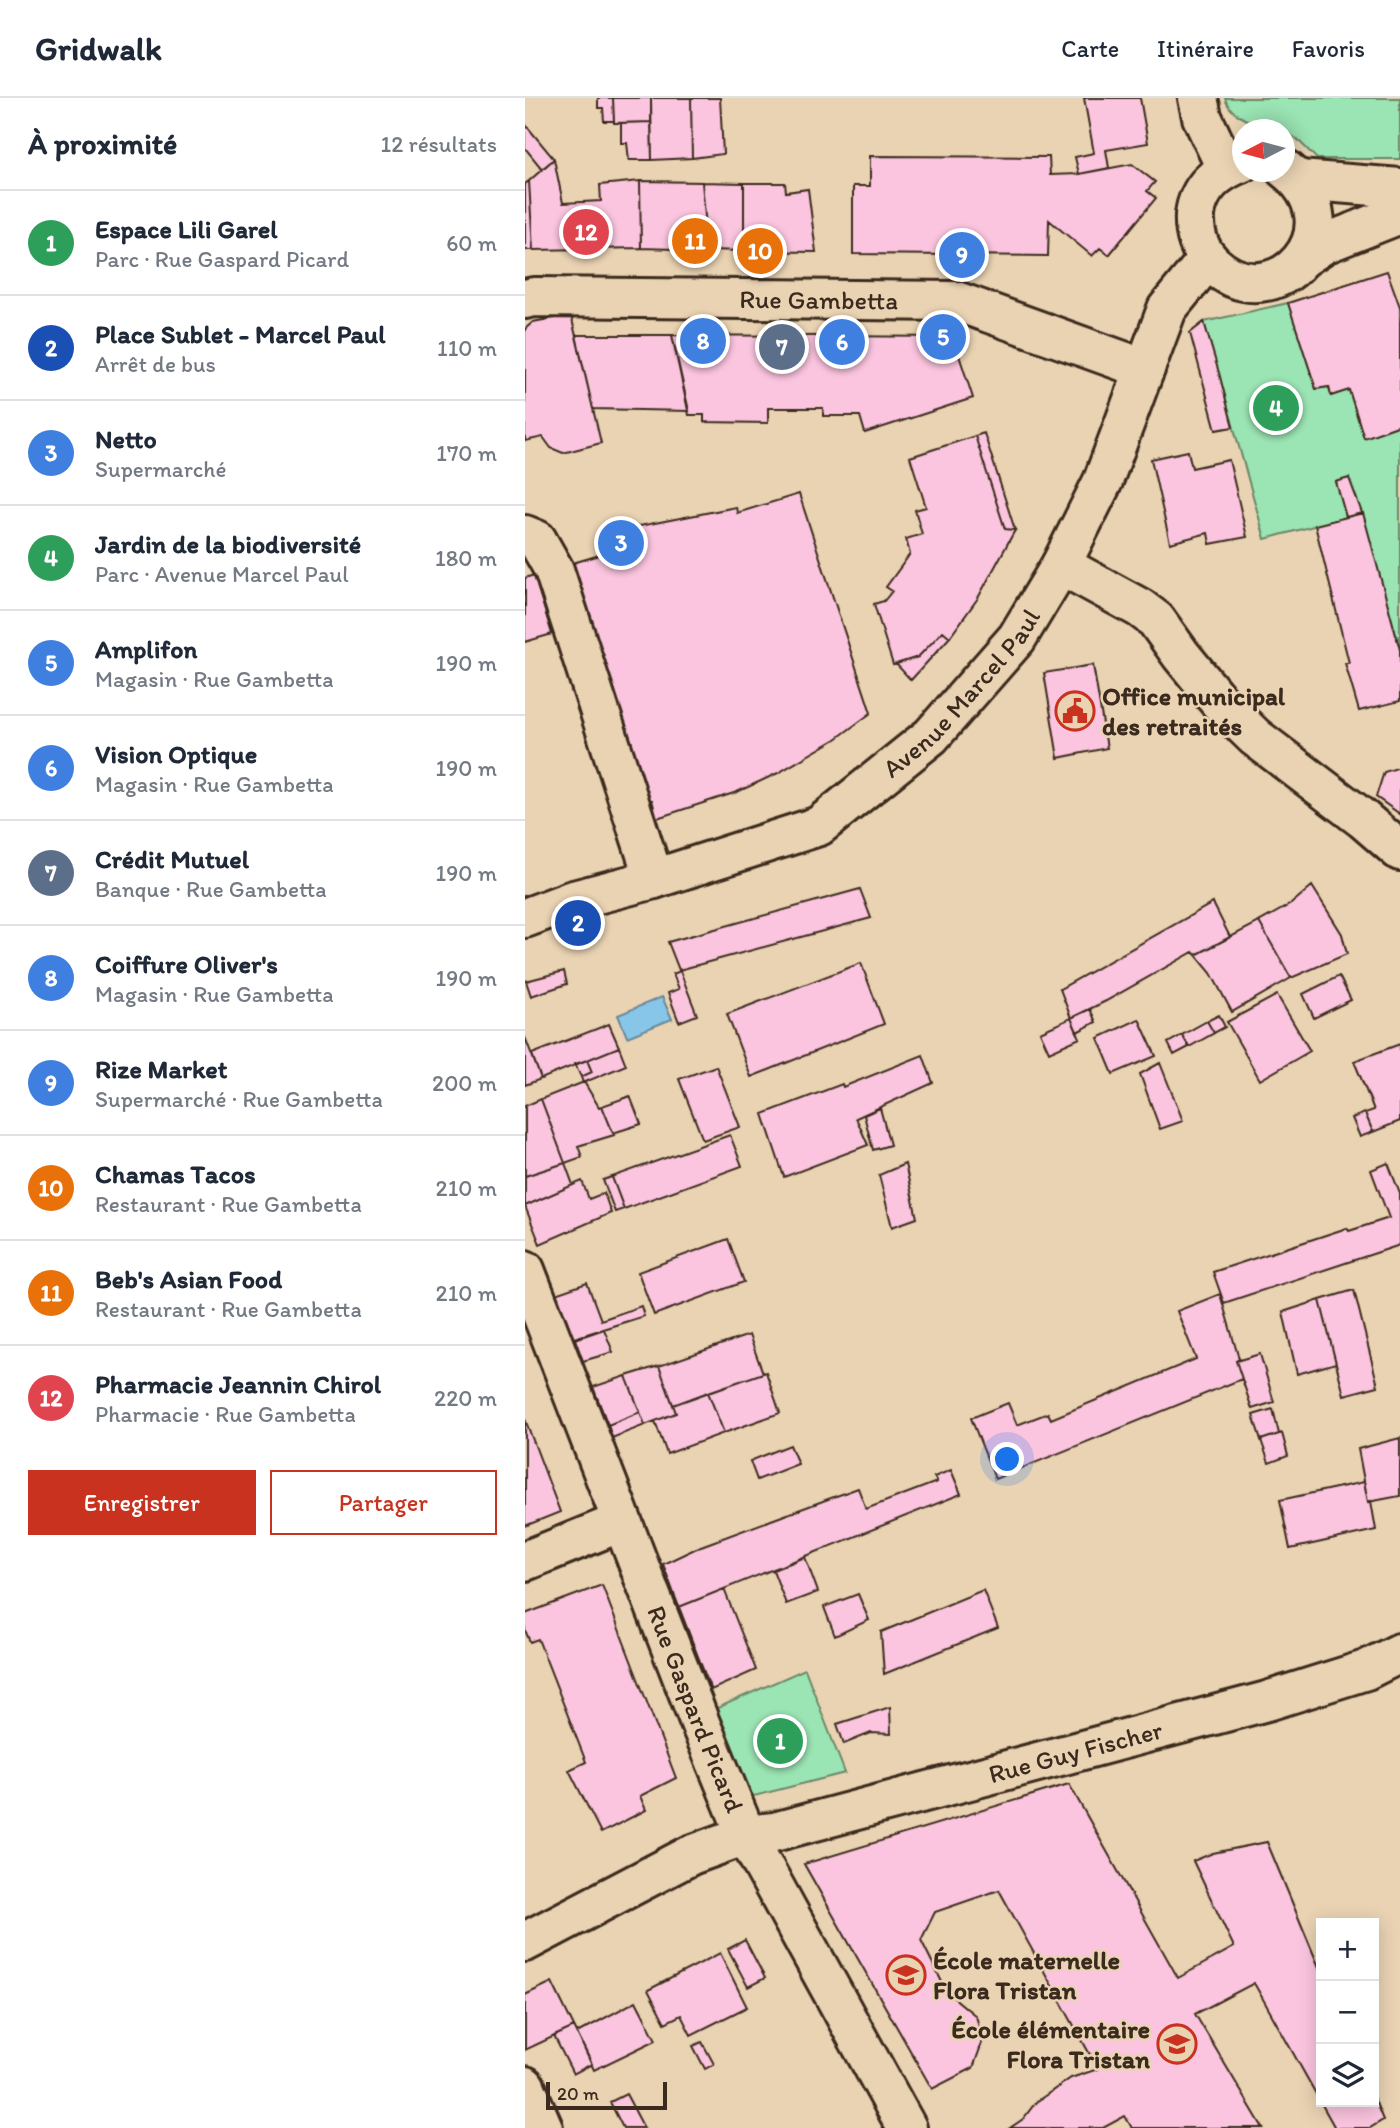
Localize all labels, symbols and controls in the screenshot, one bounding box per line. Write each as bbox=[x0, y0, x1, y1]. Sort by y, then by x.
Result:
text: Gridwalk bbox=[35, 29, 162, 68]
text: Carte bbox=[1061, 34, 1119, 63]
text: Itinéraire bbox=[1157, 34, 1254, 63]
text: Favoris bbox=[1292, 34, 1365, 63]
north arrow bbox=[1232, 119, 1295, 182]
text: À proximité bbox=[28, 125, 177, 162]
text: 12 résultats bbox=[381, 130, 497, 158]
pin: 12 bbox=[563, 206, 609, 258]
text: Espace Lili Garel bbox=[95, 213, 278, 245]
pin: 11 bbox=[672, 215, 718, 267]
pin: 10 bbox=[737, 225, 783, 277]
text: 1 bbox=[46, 229, 56, 257]
text: 60 m bbox=[446, 229, 497, 257]
pin: 9 bbox=[939, 229, 985, 281]
text: Parc · Rue Gaspard Picard bbox=[95, 245, 349, 273]
street label: Rue Gambetta bbox=[739, 283, 899, 316]
pin: 5 bbox=[920, 311, 966, 363]
pin: 8 bbox=[680, 315, 726, 367]
pin: 6 bbox=[819, 316, 865, 368]
text: Place Sublet - Marcel Paul bbox=[95, 318, 386, 350]
pin: 7 bbox=[759, 321, 805, 373]
text: 2 bbox=[45, 334, 57, 362]
text: 110 m bbox=[437, 334, 497, 362]
text: Arrêt de bus bbox=[95, 350, 216, 378]
pin: 4 bbox=[1253, 382, 1299, 434]
text: Netto bbox=[95, 423, 157, 455]
text: 3 bbox=[45, 439, 57, 467]
text: 170 m bbox=[436, 439, 497, 467]
text: Supermarché bbox=[95, 455, 227, 483]
pin: 3 bbox=[598, 517, 644, 569]
text: Jardin de la biodiversité bbox=[95, 528, 361, 560]
text: 4 bbox=[44, 544, 58, 572]
text: 180 m bbox=[435, 544, 497, 572]
text: Parc · Avenue Marcel Paul bbox=[95, 560, 349, 588]
street label: Avenue Marcel Paul bbox=[876, 603, 1047, 785]
text: Amplifon bbox=[95, 633, 197, 665]
text: 5 bbox=[45, 649, 57, 677]
text: 190 m bbox=[436, 649, 497, 677]
text: Magasin · Rue Gambetta bbox=[95, 665, 334, 693]
place label: Office municipal des retraités bbox=[1102, 680, 1286, 742]
public building icon: Office municipal des retraités bbox=[1054, 690, 1096, 732]
text: Vision Optique bbox=[95, 738, 257, 770]
text: 6 bbox=[45, 754, 57, 782]
text: 190 m bbox=[436, 754, 497, 782]
text: Magasin · Rue Gambetta bbox=[95, 770, 334, 798]
text: Crédit Mutuel bbox=[95, 843, 249, 875]
text: 7 bbox=[45, 859, 57, 887]
text: 190 m bbox=[436, 859, 497, 887]
text: Banque · Rue Gambetta bbox=[95, 875, 327, 903]
pin: 2 bbox=[555, 897, 601, 949]
text: Coiffure Oliver's bbox=[95, 948, 278, 980]
text: 8 bbox=[45, 964, 57, 992]
text: 190 m bbox=[436, 964, 497, 992]
text: Magasin · Rue Gambetta bbox=[95, 980, 334, 1008]
text: Rize Market bbox=[95, 1053, 228, 1085]
text: 9 bbox=[45, 1069, 57, 1097]
text: 200 m bbox=[432, 1069, 497, 1097]
text: Supermarché · Rue Gambetta bbox=[95, 1085, 383, 1113]
text: Chamas Tacos bbox=[95, 1158, 256, 1190]
text: 10 bbox=[39, 1174, 63, 1202]
text: 210 m bbox=[436, 1174, 497, 1202]
text: Restaurant · Rue Gambetta bbox=[95, 1190, 362, 1218]
text: Beb's Asian Food bbox=[95, 1263, 282, 1295]
text: 11 bbox=[40, 1279, 62, 1307]
text: 210 m bbox=[436, 1279, 497, 1307]
text: Restaurant · Rue Gambetta bbox=[95, 1295, 362, 1323]
text: Pharmacie Jeannin Chirol bbox=[95, 1368, 381, 1400]
text: 12 bbox=[40, 1384, 62, 1412]
text: 220 m bbox=[434, 1384, 497, 1412]
text: Pharmacie · Rue Gambetta bbox=[95, 1400, 356, 1428]
your location bbox=[990, 1442, 1024, 1476]
button: Enregistrer bbox=[28, 1470, 256, 1535]
button: Partager bbox=[270, 1470, 497, 1535]
street label: Rue Gaspard Picard bbox=[640, 1601, 751, 1818]
street label: Rue Guy Fischer bbox=[985, 1713, 1166, 1790]
pin: 1 bbox=[757, 1715, 803, 1767]
map controls bbox=[1316, 1918, 1379, 2107]
button: + bbox=[1316, 1918, 1379, 1981]
place label: École maternelle Flora Tristan bbox=[933, 1944, 1120, 2006]
school or university icon: École maternelle Flora Tristan bbox=[885, 1954, 927, 1996]
button: − bbox=[1316, 1981, 1379, 2044]
place label: École élémentaire Flora Tristan bbox=[951, 2013, 1150, 2075]
school or university icon: École élémentaire Flora Tristan bbox=[1156, 2023, 1198, 2065]
button: layers bbox=[1316, 2044, 1379, 2107]
scale bar bbox=[546, 2079, 667, 2111]
text: 20 m bbox=[557, 2082, 599, 2105]

